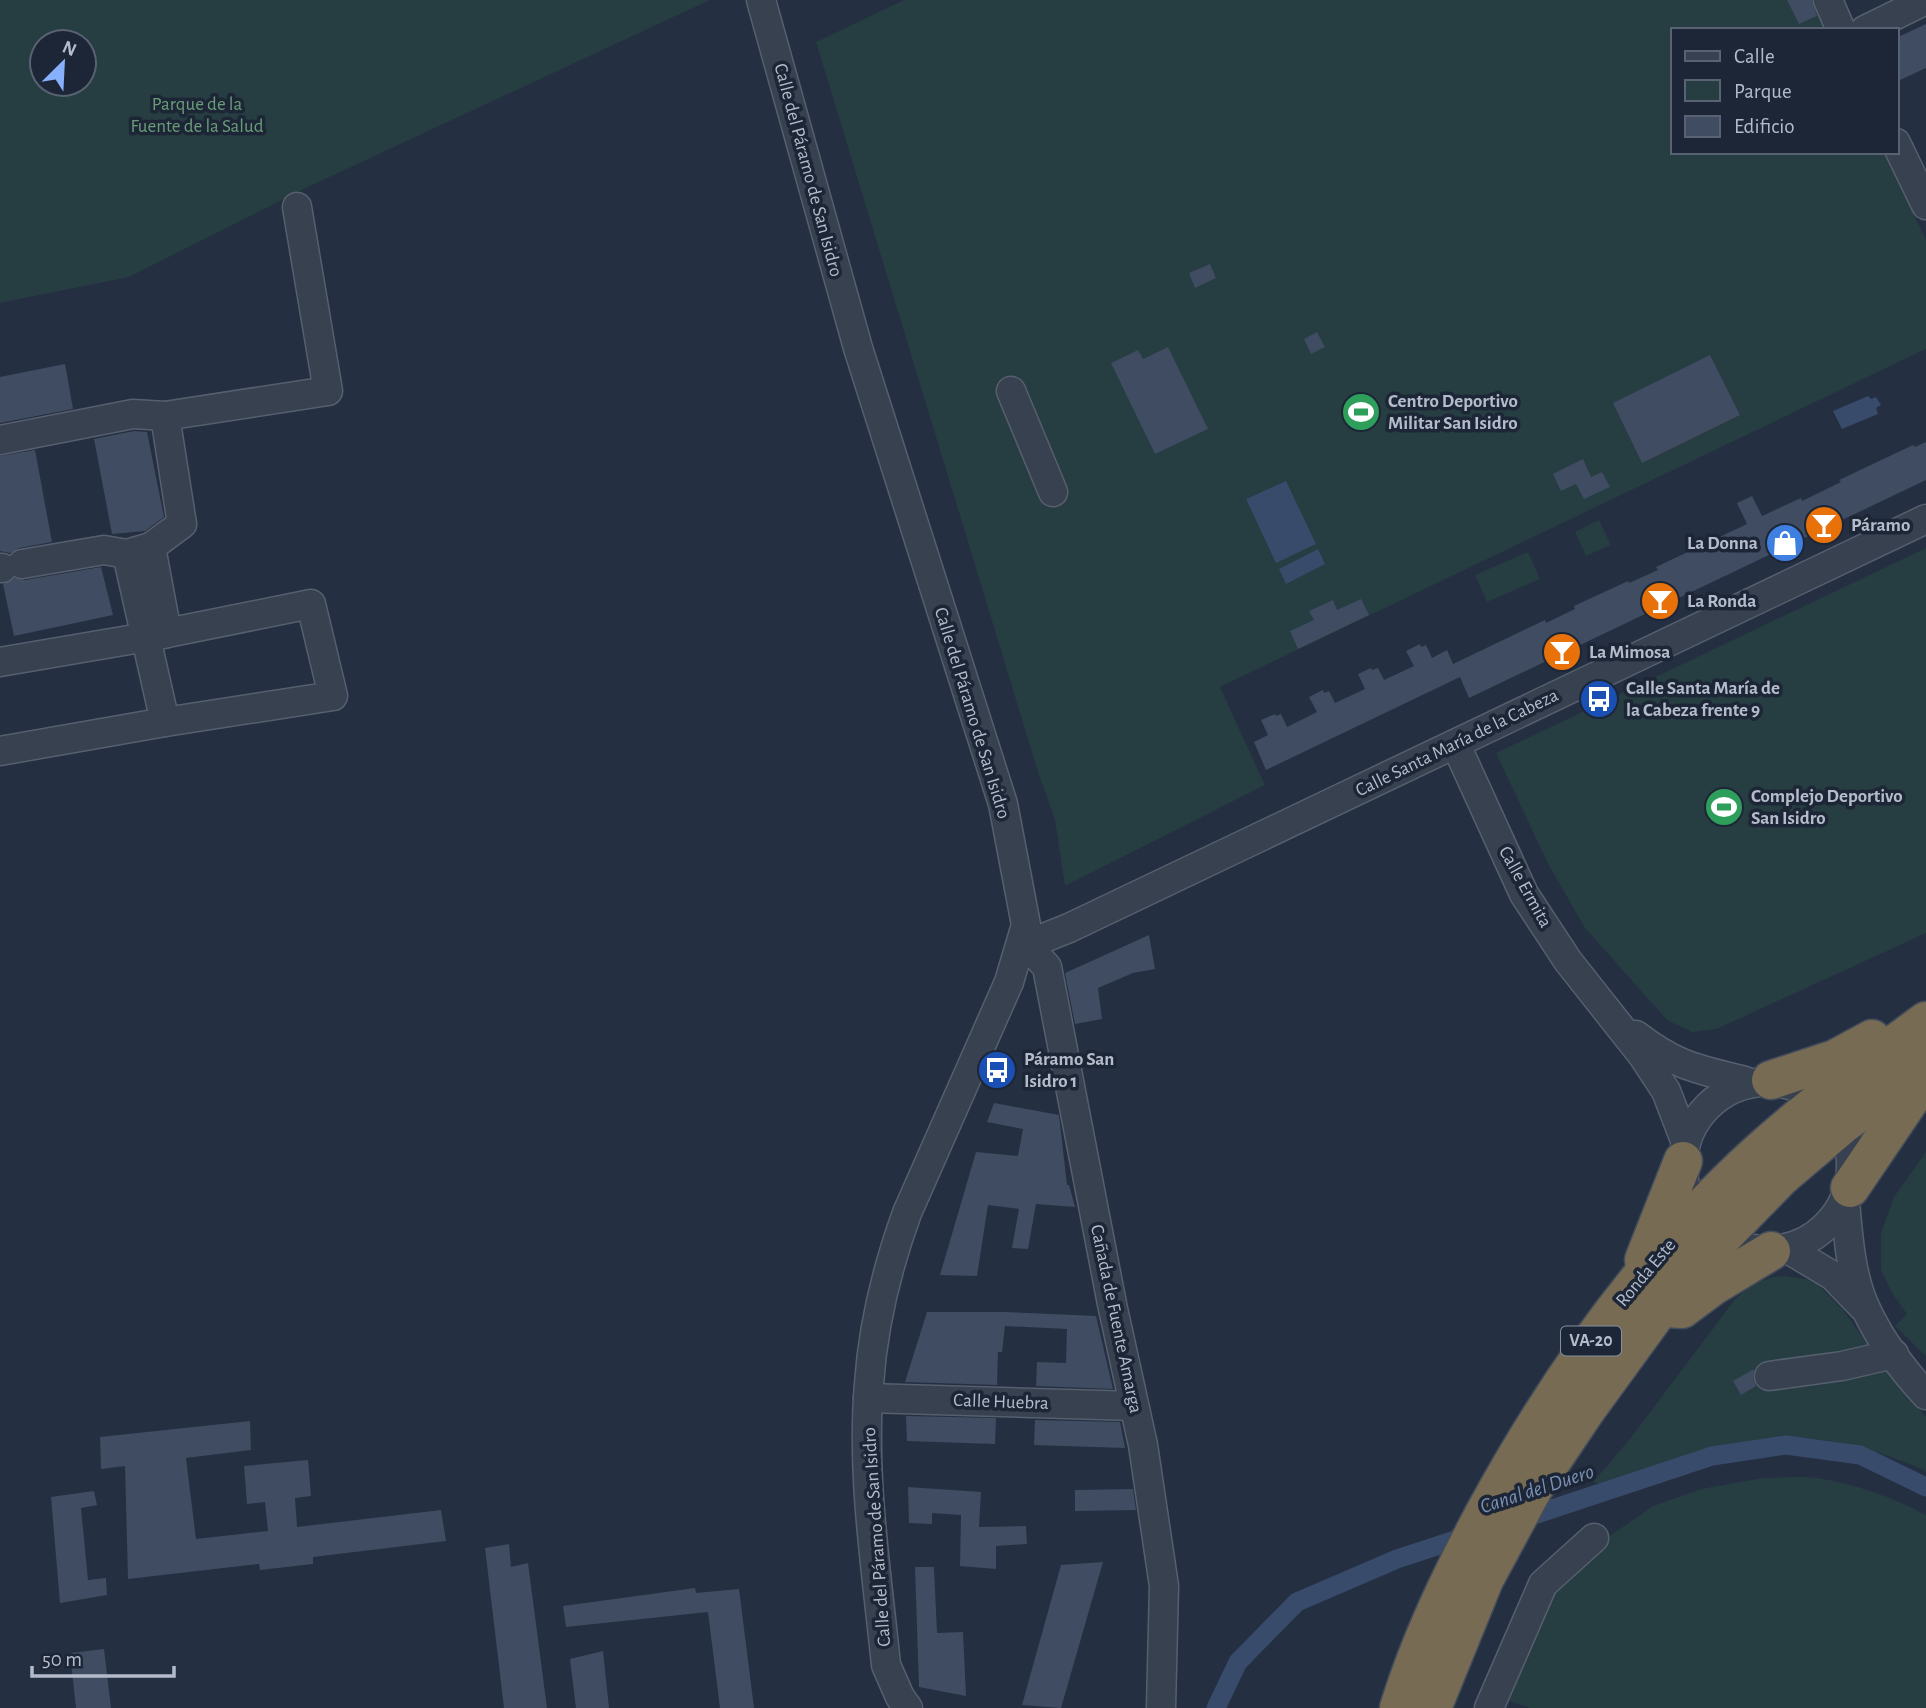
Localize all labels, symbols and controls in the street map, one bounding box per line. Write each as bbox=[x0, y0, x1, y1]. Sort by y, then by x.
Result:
north arrow bbox=[28, 28, 98, 98]
legend bbox=[1671, 28, 1898, 154]
text: N bbox=[59, 37, 79, 60]
text: Calle bbox=[1734, 46, 1775, 67]
street label: Calle del Páramo de San Isidro bbox=[770, 61, 846, 279]
text: Parque bbox=[1734, 81, 1792, 102]
park label: Parque de la Fuente de la Salud bbox=[130, 95, 264, 136]
text: Edificio bbox=[1734, 116, 1795, 137]
sports icon: Centro Deportivo Militar San Isidro bbox=[1340, 391, 1382, 433]
place label: Centro Deportivo Militar San Isidro bbox=[1388, 392, 1518, 433]
bar icon: Páramo bbox=[1803, 504, 1845, 546]
place label: Páramo bbox=[1851, 516, 1910, 535]
shop icon: La Donna bbox=[1764, 522, 1806, 564]
place label: La Donna bbox=[1687, 534, 1758, 553]
bar icon: La Ronda bbox=[1639, 580, 1681, 622]
place label: La Ronda bbox=[1687, 592, 1756, 611]
street label: Calle del Páramo de San Isidro bbox=[931, 605, 1013, 821]
bar icon: La Mimosa bbox=[1541, 631, 1583, 673]
place label: La Mimosa bbox=[1589, 643, 1671, 662]
bus stop icon: Calle Santa María de la Cabeza frente 9 bbox=[1578, 678, 1620, 720]
place label: Calle Santa María de la Cabeza frente 9 bbox=[1626, 679, 1780, 720]
street label: Calle Santa María de la Cabeza bbox=[1353, 685, 1562, 800]
sports icon: Complejo Deportivo San Isidro bbox=[1703, 786, 1745, 828]
place label: Complejo Deportivo San Isidro bbox=[1751, 787, 1903, 828]
street label: Calle Ermita bbox=[1495, 843, 1555, 931]
bus stop icon: Páramo San Isidro 1 bbox=[976, 1049, 1018, 1091]
place label: Páramo San Isidro 1 bbox=[1024, 1050, 1114, 1091]
street label: Cañada de Fuente Amarga bbox=[1087, 1223, 1145, 1415]
street label: Ronda Este bbox=[1613, 1236, 1679, 1310]
road number: VA-20 bbox=[1561, 1326, 1621, 1356]
street label: Calle Huebra bbox=[953, 1391, 1049, 1413]
street label: Calle del Páramo de San Isidro bbox=[860, 1427, 894, 1647]
water label: Canal del Duero bbox=[1477, 1461, 1597, 1517]
scale bar bbox=[32, 1634, 173, 1678]
text: 50 m bbox=[42, 1649, 82, 1670]

